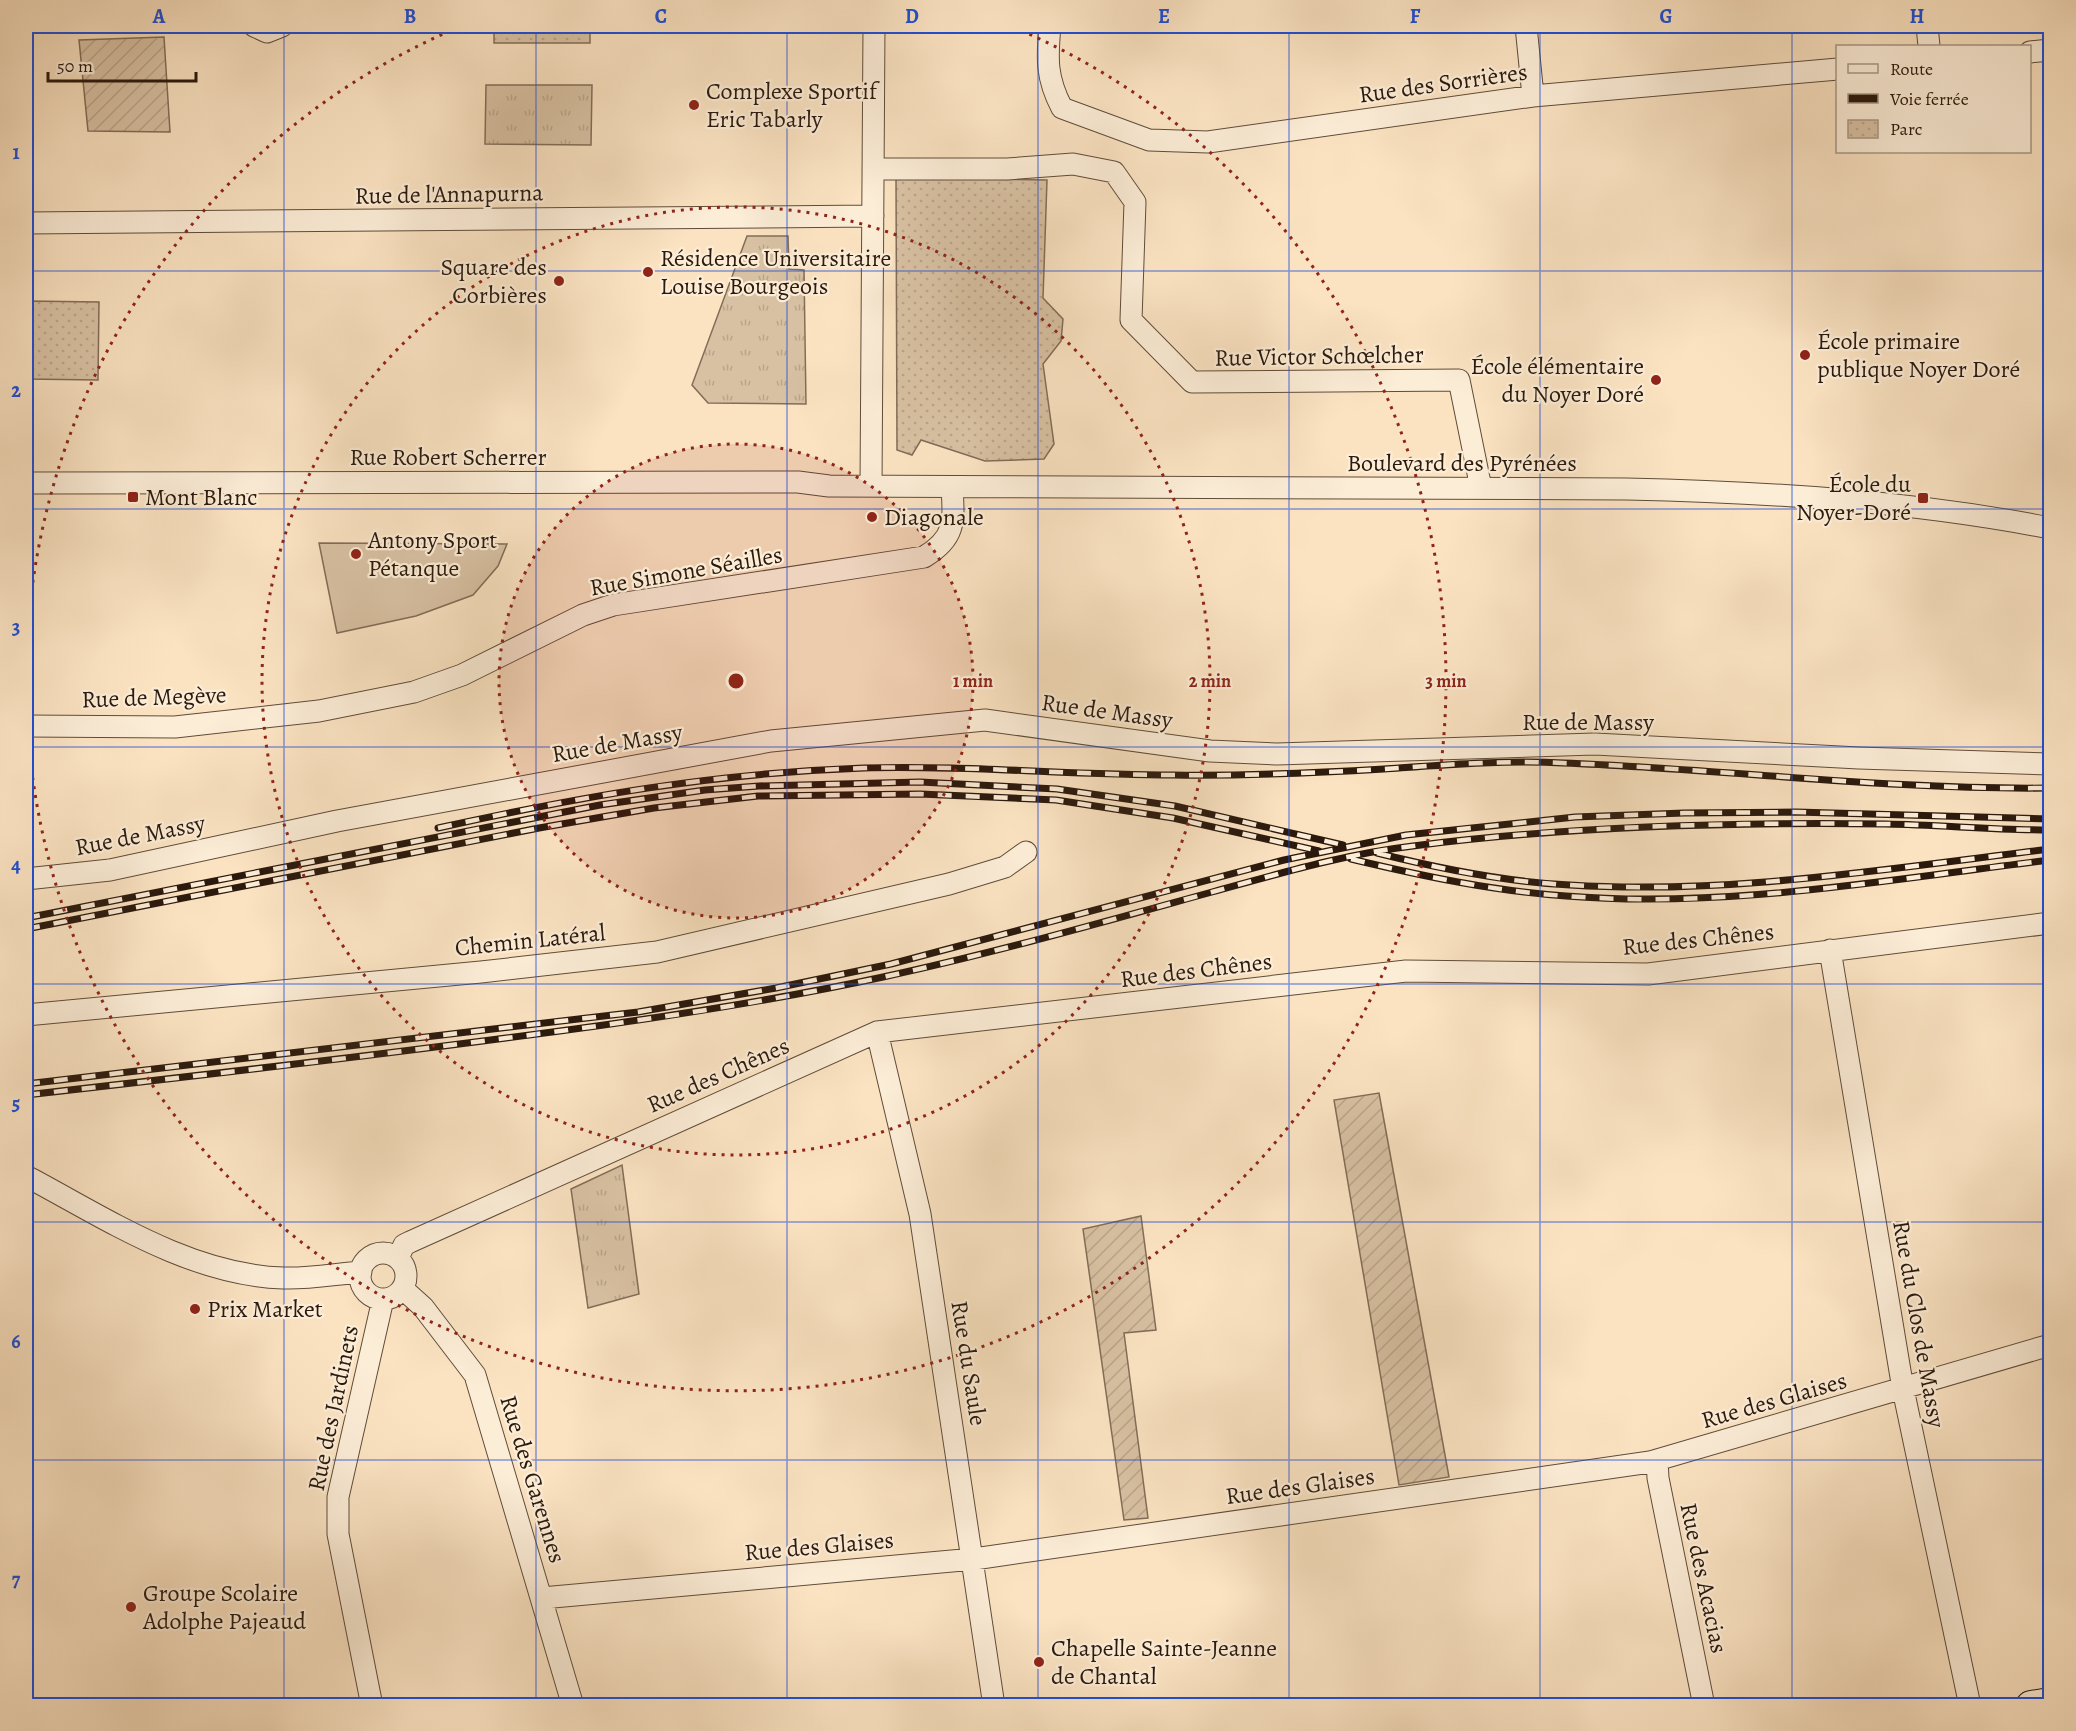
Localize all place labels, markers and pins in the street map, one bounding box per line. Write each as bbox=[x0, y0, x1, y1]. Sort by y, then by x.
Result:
place label: Complexe Sportif Eric Tabarly bbox=[706, 75, 880, 135]
marker: Complexe Sportif Eric Tabarly bbox=[687, 98, 701, 112]
place label: Résidence Universitaire Louise Bourgeois bbox=[660, 242, 891, 302]
place label: Square des Corbières bbox=[440, 251, 547, 311]
marker: Résidence Universitaire Louise Bourgeois bbox=[641, 265, 655, 279]
marker: Square des Corbières bbox=[552, 274, 566, 288]
place label: École primaire publique Noyer Doré bbox=[1817, 325, 2020, 385]
marker: École primaire publique Noyer Doré bbox=[1798, 348, 1812, 362]
place label: École élémentaire du Noyer Doré bbox=[1470, 350, 1644, 410]
marker: École élémentaire du Noyer Doré bbox=[1649, 373, 1663, 387]
place label: École du Noyer-Doré bbox=[1796, 468, 1911, 528]
place label: Mont Blanc bbox=[145, 481, 257, 513]
marker: Mont Blanc bbox=[126, 490, 140, 504]
marker: École du Noyer-Doré bbox=[1916, 491, 1930, 505]
place label: Diagonale bbox=[884, 501, 984, 533]
marker: Diagonale bbox=[865, 510, 879, 524]
place label: Antony Sport Pétanque bbox=[367, 524, 497, 584]
marker: Antony Sport Pétanque bbox=[349, 547, 363, 561]
centre of rings bbox=[726, 671, 746, 691]
place label: Prix Market bbox=[207, 1293, 323, 1325]
marker: Prix Market bbox=[188, 1302, 202, 1316]
place label: Groupe Scolaire Adolphe Pajeaud bbox=[142, 1577, 306, 1637]
marker: Groupe Scolaire Adolphe Pajeaud bbox=[124, 1600, 138, 1614]
place label: Chapelle Sainte-Jeanne de Chantal bbox=[1051, 1632, 1277, 1692]
marker: Chapelle Sainte-Jeanne de Chantal bbox=[1032, 1655, 1046, 1669]

